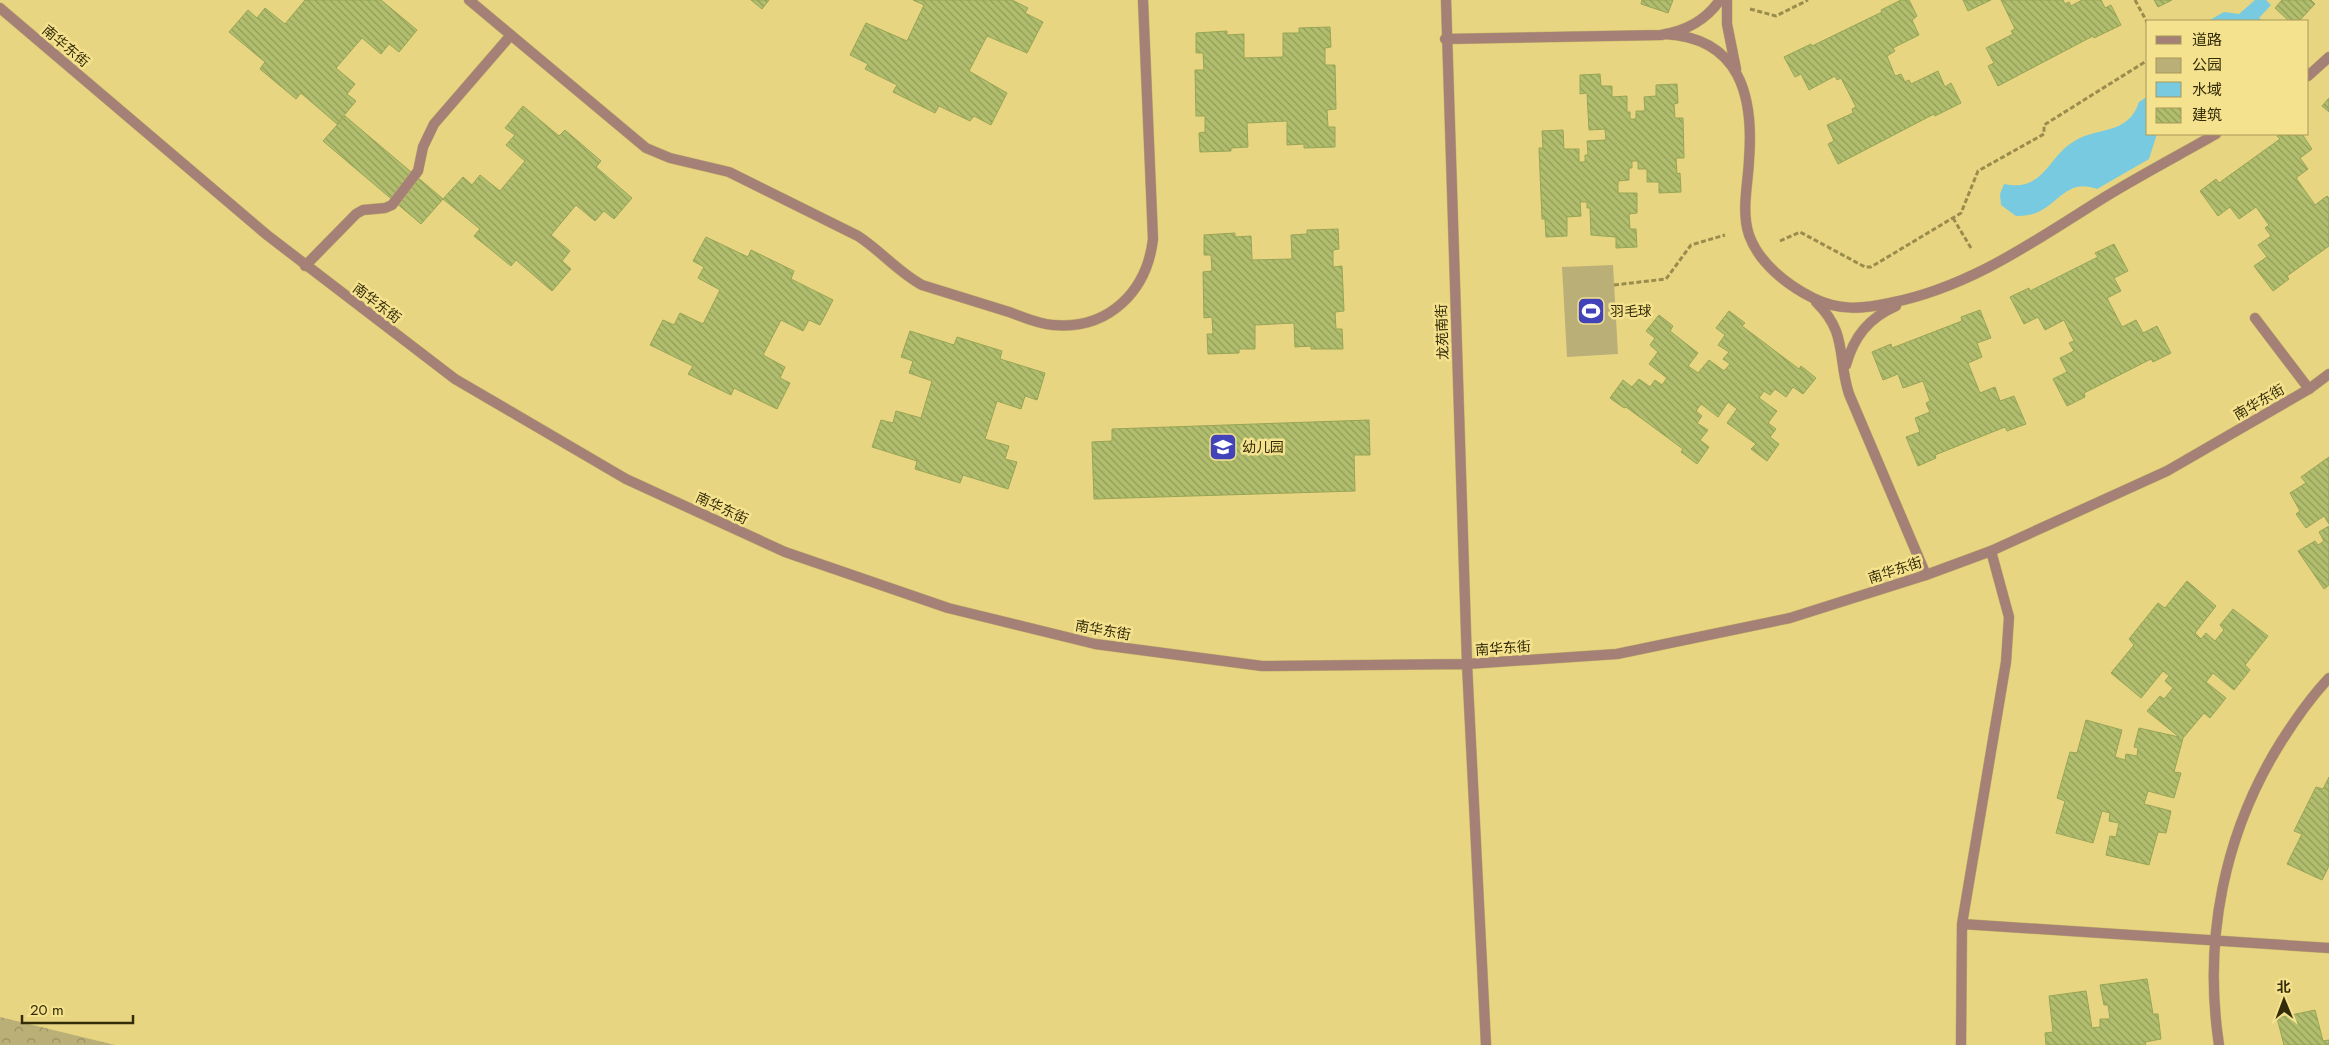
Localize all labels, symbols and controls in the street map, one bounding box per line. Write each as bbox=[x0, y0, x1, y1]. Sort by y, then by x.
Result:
street label: 南华东街 bbox=[38, 20, 94, 72]
legend bbox=[2146, 20, 2309, 135]
text: 道路 bbox=[2192, 29, 2222, 51]
text: 公园 bbox=[2192, 54, 2222, 76]
text: 水域 bbox=[2192, 79, 2222, 101]
text: 建筑 bbox=[2192, 104, 2222, 126]
street label: 南华东街 bbox=[349, 278, 405, 328]
sports icon: 羽毛球 bbox=[1576, 296, 1606, 326]
place label: 羽毛球 bbox=[1610, 301, 1652, 321]
street label: 龙苑南街 bbox=[1431, 304, 1453, 360]
street label: 南华东街 bbox=[2230, 379, 2288, 425]
school or university icon: 幼儿园 bbox=[1208, 432, 1238, 462]
place label: 幼儿园 bbox=[1242, 437, 1284, 457]
street label: 南华东街 bbox=[692, 487, 752, 529]
street label: 南华东街 bbox=[1865, 552, 1925, 588]
street label: 南华东街 bbox=[1074, 615, 1132, 645]
street label: 南华东街 bbox=[1474, 636, 1532, 660]
north arrow bbox=[2259, 975, 2309, 1025]
text: 北 bbox=[2277, 977, 2291, 997]
scale bar bbox=[22, 992, 134, 1024]
text: 20 m bbox=[30, 999, 64, 1021]

